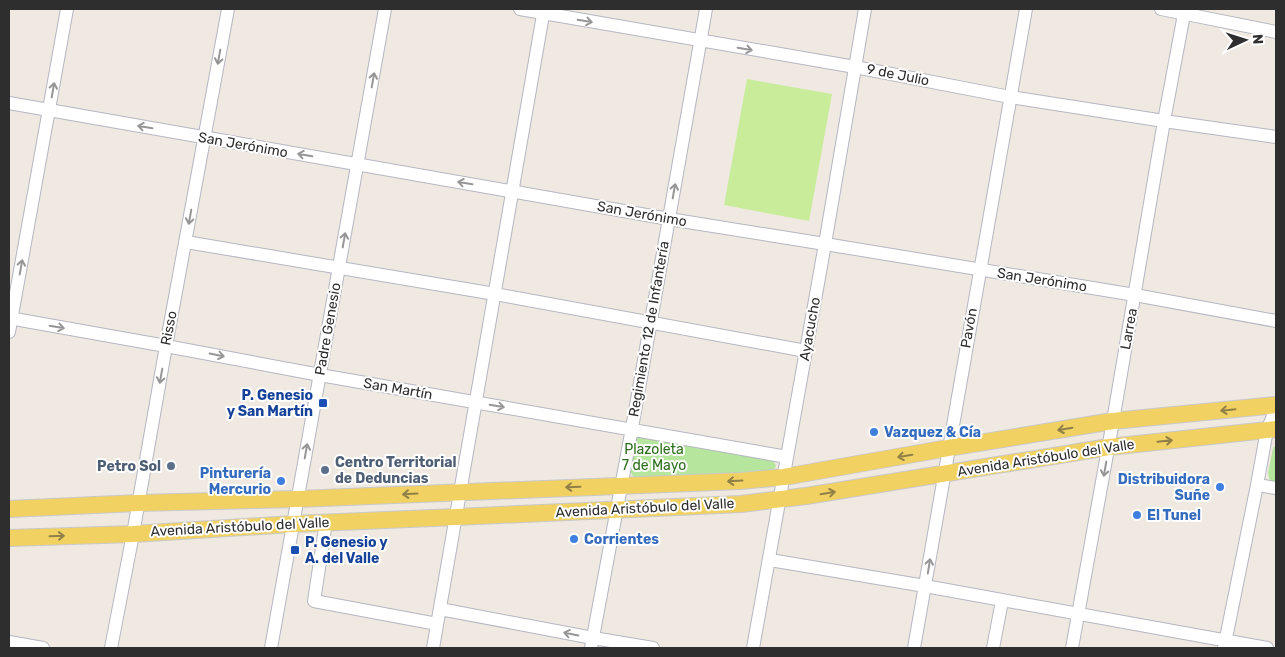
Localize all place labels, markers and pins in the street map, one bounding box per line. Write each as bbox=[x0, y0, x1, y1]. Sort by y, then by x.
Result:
place label: P. Genesio y San Martín bbox=[227, 387, 313, 420]
marker: P. Genesio y San Martín bbox=[317, 397, 329, 409]
place label: Vazquez & Cía bbox=[884, 424, 981, 441]
marker: Vazquez & Cía bbox=[868, 426, 880, 438]
place label: Centro Territorial de Deduncias bbox=[335, 454, 456, 487]
place label: Petro Sol bbox=[97, 458, 161, 475]
marker: Petro Sol bbox=[165, 460, 177, 472]
marker: Centro Territorial de Deduncias bbox=[319, 464, 331, 476]
place label: Pinturería Mercurio bbox=[200, 465, 271, 498]
place label: Distribuidora Suñe bbox=[1118, 471, 1210, 504]
marker: Pinturería Mercurio bbox=[275, 475, 287, 487]
marker: Distribuidora Suñe bbox=[1214, 481, 1226, 493]
place label: El Tunel bbox=[1147, 507, 1201, 524]
marker: El Tunel bbox=[1131, 509, 1143, 521]
place label: Corrientes bbox=[584, 531, 659, 548]
marker: Corrientes bbox=[568, 533, 580, 545]
place label: P. Genesio y A. del Valle bbox=[305, 534, 388, 567]
marker: P. Genesio y A. del Valle bbox=[289, 544, 301, 556]

